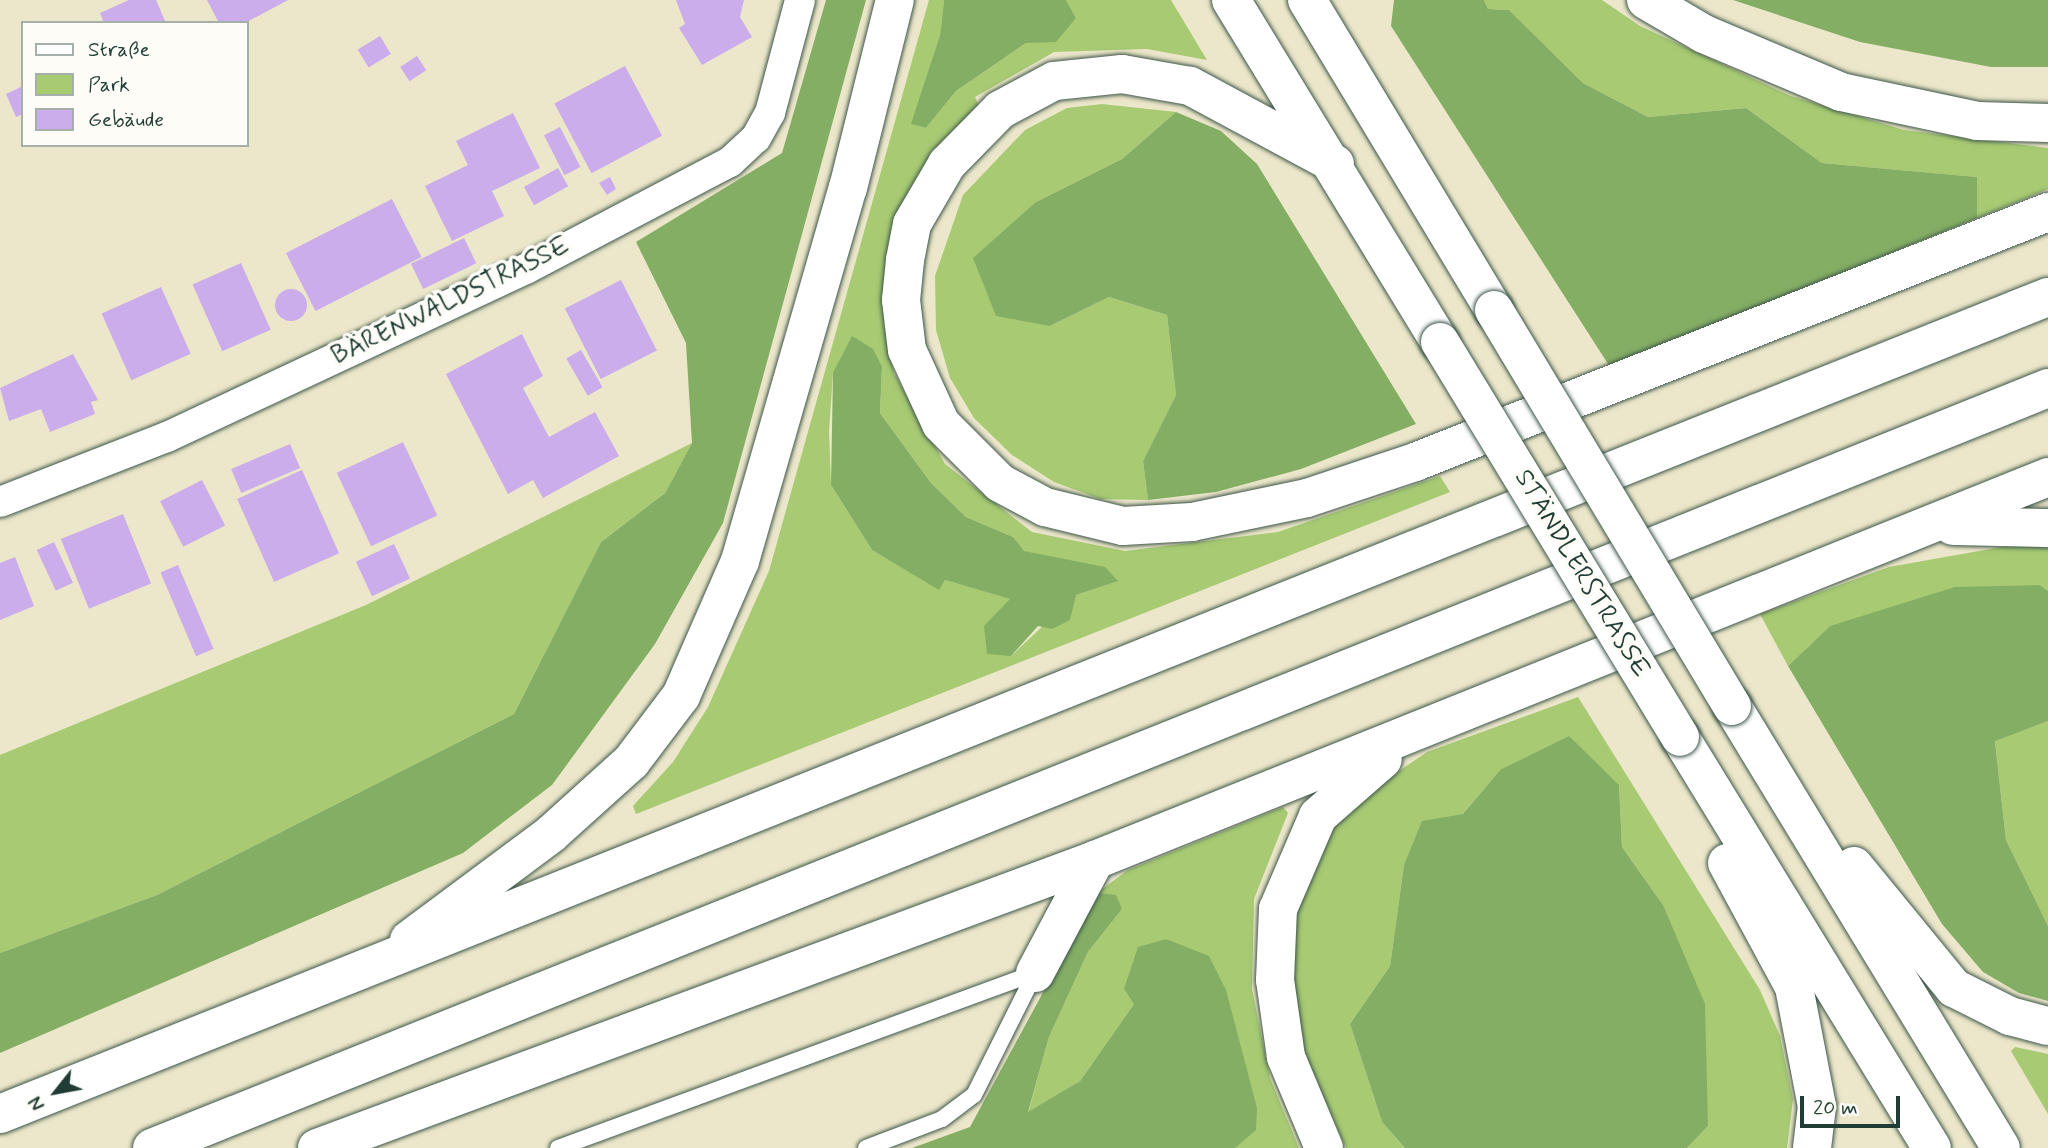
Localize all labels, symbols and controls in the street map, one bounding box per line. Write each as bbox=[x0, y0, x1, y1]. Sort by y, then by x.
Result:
legend bbox=[21, 21, 248, 147]
text: Straße bbox=[88, 36, 150, 64]
text: Park bbox=[88, 71, 130, 99]
text: Gebäude bbox=[88, 106, 164, 134]
street label: BÄRENWALDSTRASSE bbox=[327, 231, 575, 373]
street label: STÄNDLERSTRASSE bbox=[1507, 464, 1655, 684]
north arrow bbox=[21, 1057, 91, 1127]
scale bar bbox=[1803, 1082, 1903, 1126]
text: N bbox=[24, 1091, 52, 1115]
text: 20 m bbox=[1813, 1094, 1858, 1122]

